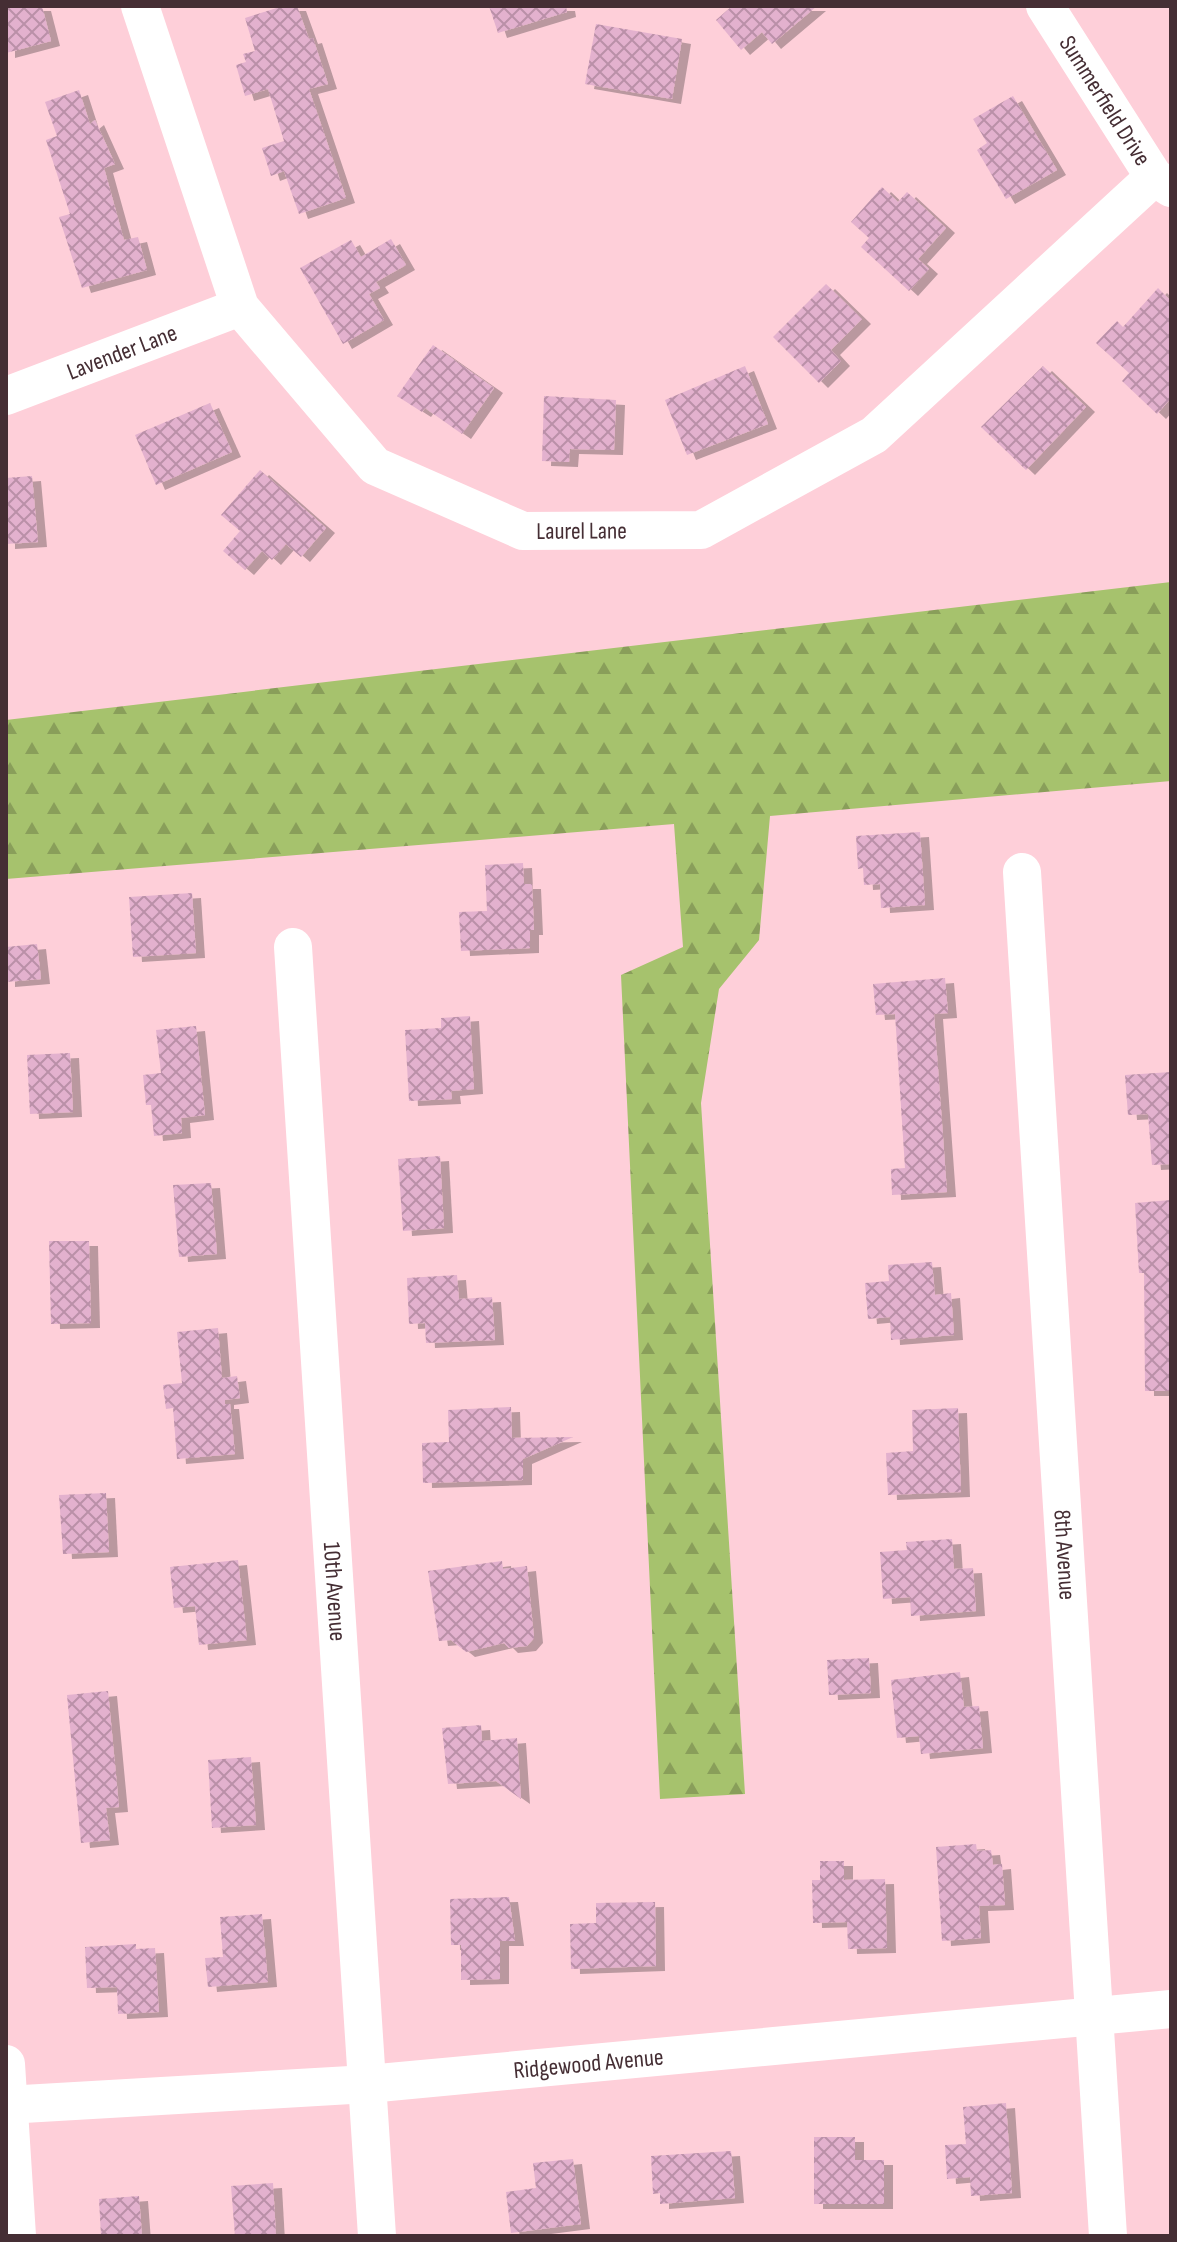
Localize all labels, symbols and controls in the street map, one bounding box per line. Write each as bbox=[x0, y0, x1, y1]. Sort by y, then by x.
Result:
street label: Summerfield Drive bbox=[1053, 30, 1157, 171]
street label: Lavender Lane bbox=[63, 318, 181, 386]
street label: Laurel Lane bbox=[536, 516, 627, 545]
street label: 8th Avenue bbox=[1048, 1508, 1082, 1601]
street label: 10th Avenue bbox=[317, 1541, 353, 1642]
street label: Ridgewood Avenue bbox=[512, 2042, 665, 2085]

